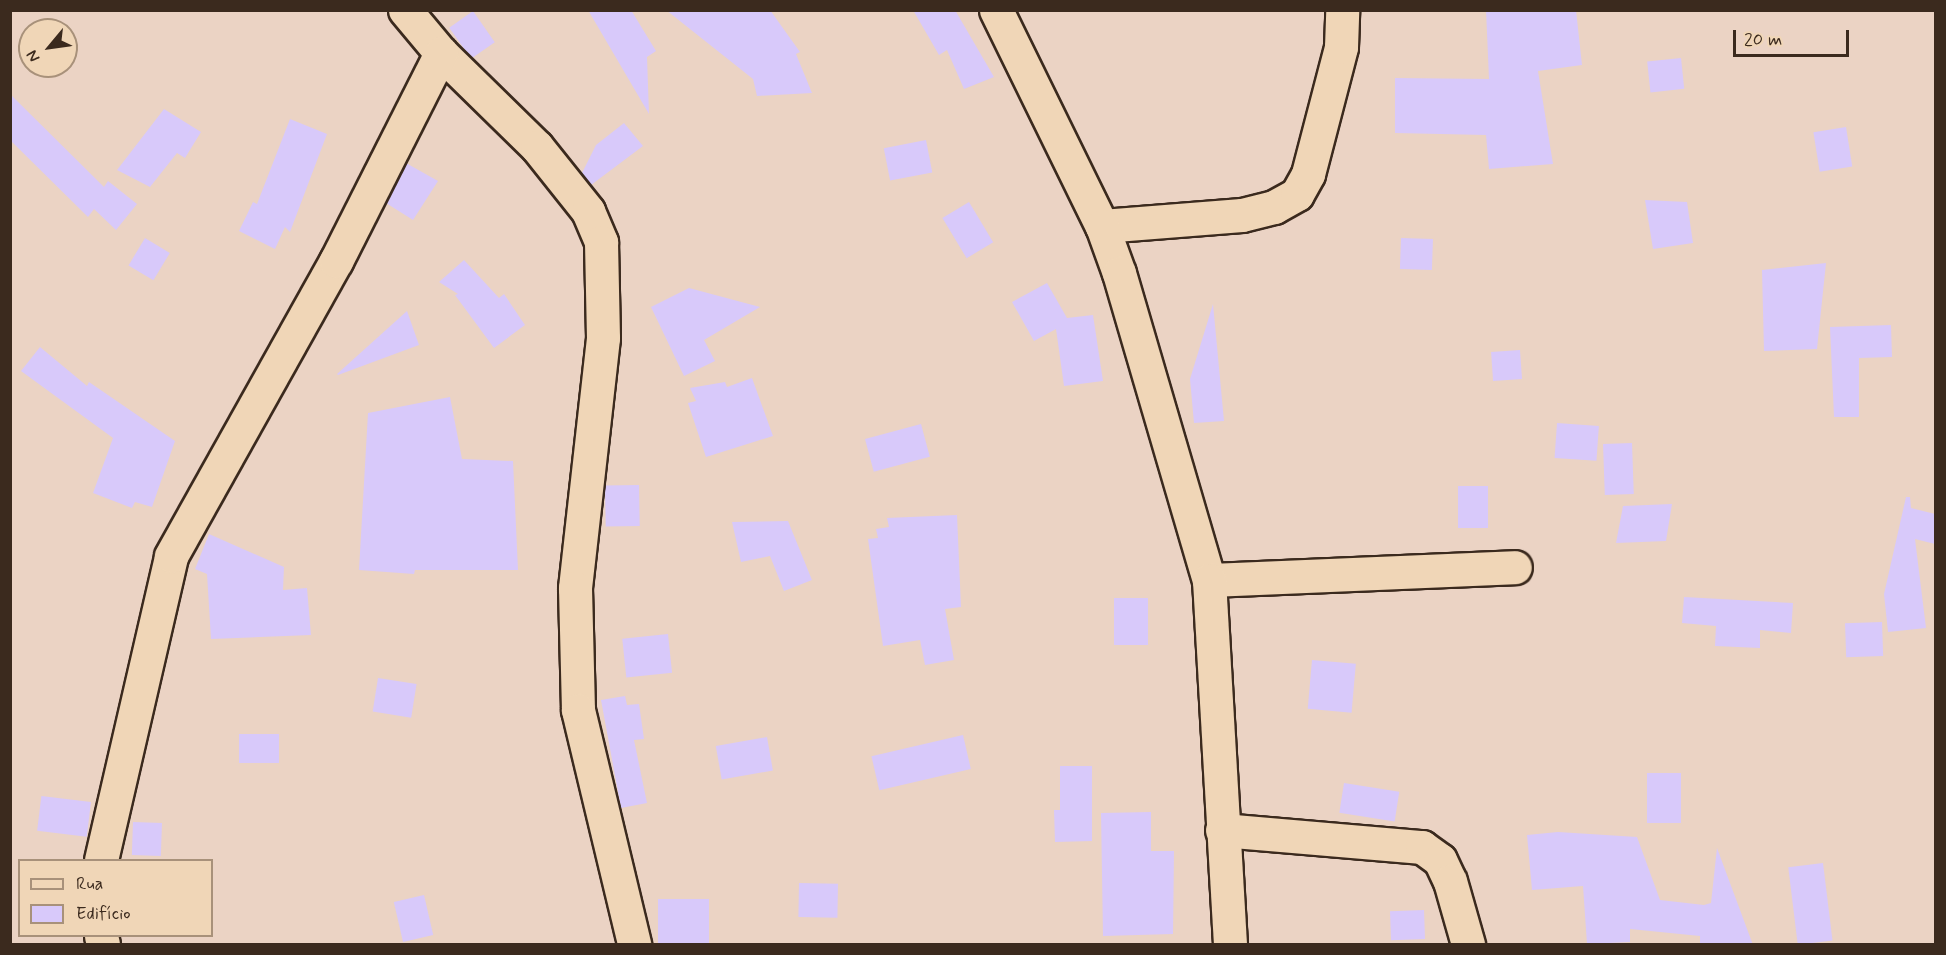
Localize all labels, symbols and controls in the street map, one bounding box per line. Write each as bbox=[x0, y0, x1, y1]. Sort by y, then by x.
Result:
north arrow bbox=[18, 18, 78, 78]
scale bar bbox=[1736, 18, 1852, 56]
text: 20 m bbox=[1744, 28, 1782, 52]
text: N bbox=[22, 46, 45, 66]
legend bbox=[18, 859, 213, 937]
text: Rua bbox=[76, 872, 103, 896]
text: Edifício bbox=[76, 902, 131, 926]

